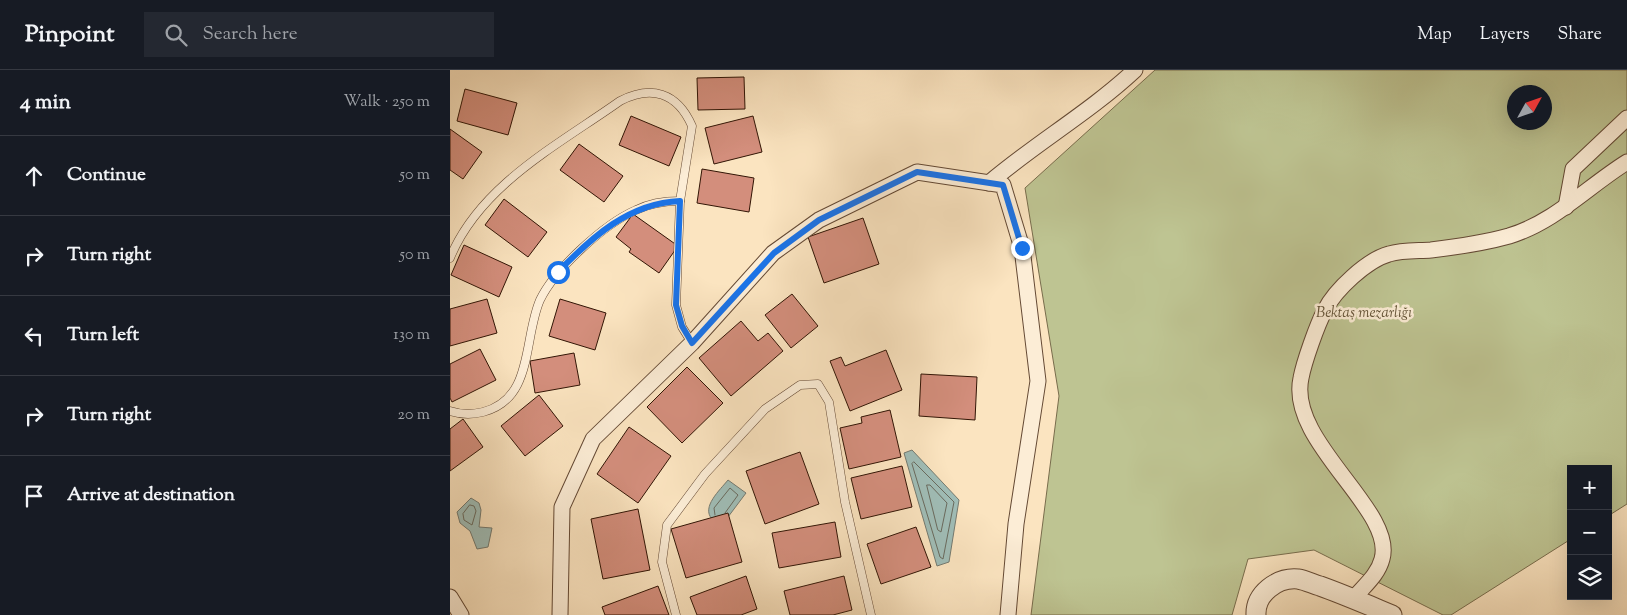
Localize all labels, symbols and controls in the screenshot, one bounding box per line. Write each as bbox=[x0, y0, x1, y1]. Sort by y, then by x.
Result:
search box bbox=[144, 12, 494, 57]
text: Pinpoint bbox=[25, 18, 114, 52]
icon: search bbox=[162, 21, 190, 49]
text: Search here bbox=[202, 21, 298, 48]
text: Map bbox=[1417, 22, 1452, 48]
text: Layers bbox=[1480, 22, 1530, 48]
text: Share bbox=[1558, 22, 1602, 48]
north arrow bbox=[1507, 85, 1552, 130]
text: 4 min bbox=[20, 88, 71, 118]
text: Walk · 250 m bbox=[344, 91, 430, 114]
icon: ahead bbox=[20, 162, 48, 190]
text: Continue bbox=[67, 162, 146, 189]
text: 50 m bbox=[399, 164, 430, 187]
route end bbox=[1011, 237, 1034, 260]
icon: right bbox=[20, 242, 48, 270]
text: Turn right bbox=[67, 242, 151, 269]
text: 50 m bbox=[399, 244, 430, 267]
route start bbox=[547, 261, 570, 284]
park label: Bektaş mezarlığı bbox=[1316, 303, 1412, 324]
icon: left bbox=[20, 322, 48, 350]
text: Turn left bbox=[67, 322, 139, 349]
text: 130 m bbox=[393, 324, 430, 347]
icon: right bbox=[20, 402, 48, 430]
text: Turn right bbox=[67, 402, 151, 429]
text: 20 m bbox=[397, 404, 430, 427]
map controls bbox=[1567, 465, 1612, 600]
button: + bbox=[1567, 465, 1612, 510]
icon: arrive bbox=[20, 482, 48, 510]
text: Arrive at destination bbox=[67, 482, 235, 509]
button: − bbox=[1567, 510, 1612, 555]
button: layers bbox=[1567, 555, 1612, 600]

